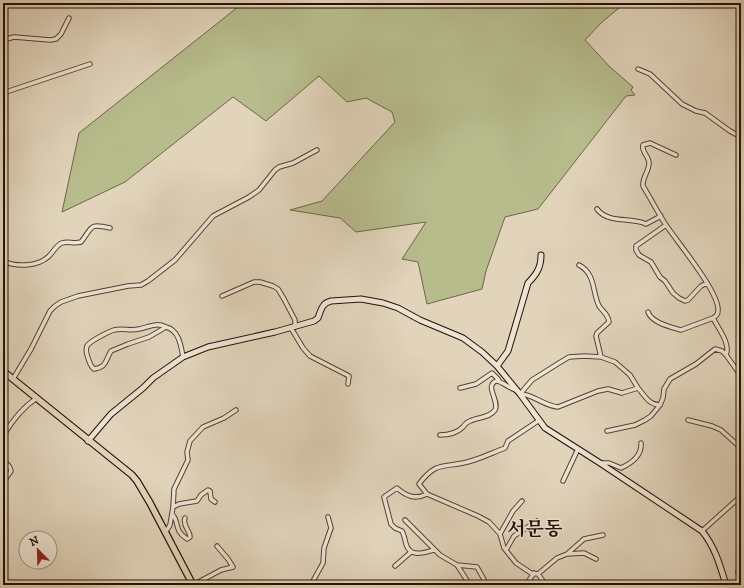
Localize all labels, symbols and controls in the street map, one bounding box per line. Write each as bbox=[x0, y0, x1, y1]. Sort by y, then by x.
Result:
district label: 서문동 bbox=[507, 518, 563, 541]
north arrow bbox=[18, 530, 58, 570]
text: N bbox=[28, 534, 41, 550]

